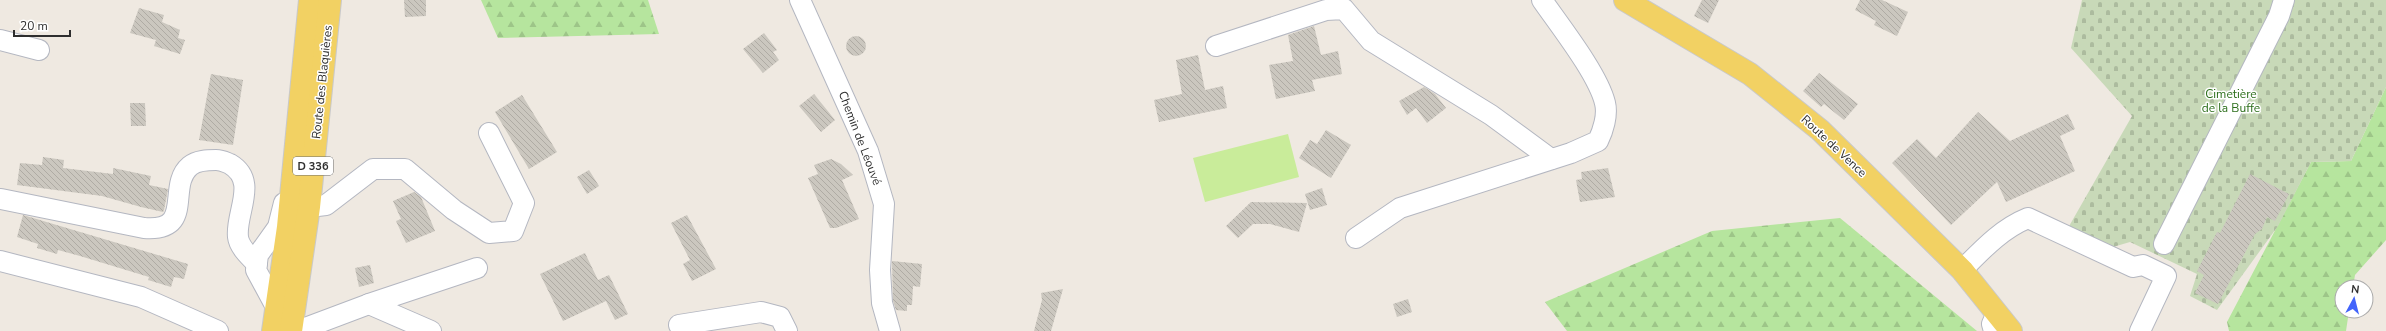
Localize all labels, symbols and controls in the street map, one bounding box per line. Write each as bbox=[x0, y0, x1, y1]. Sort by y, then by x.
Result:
scale bar bbox=[14, 12, 70, 38]
text: 20 m bbox=[20, 18, 48, 34]
street label: Route des Blaquières bbox=[308, 24, 336, 140]
park label: Cimetière de la Buffe bbox=[2202, 86, 2260, 116]
street label: Chemin de Léouvé bbox=[835, 89, 885, 187]
street label: Route de Vence bbox=[1798, 112, 1870, 180]
road number: D 336 bbox=[293, 157, 333, 175]
north arrow bbox=[2334, 279, 2374, 319]
text: N bbox=[2350, 282, 2360, 298]

